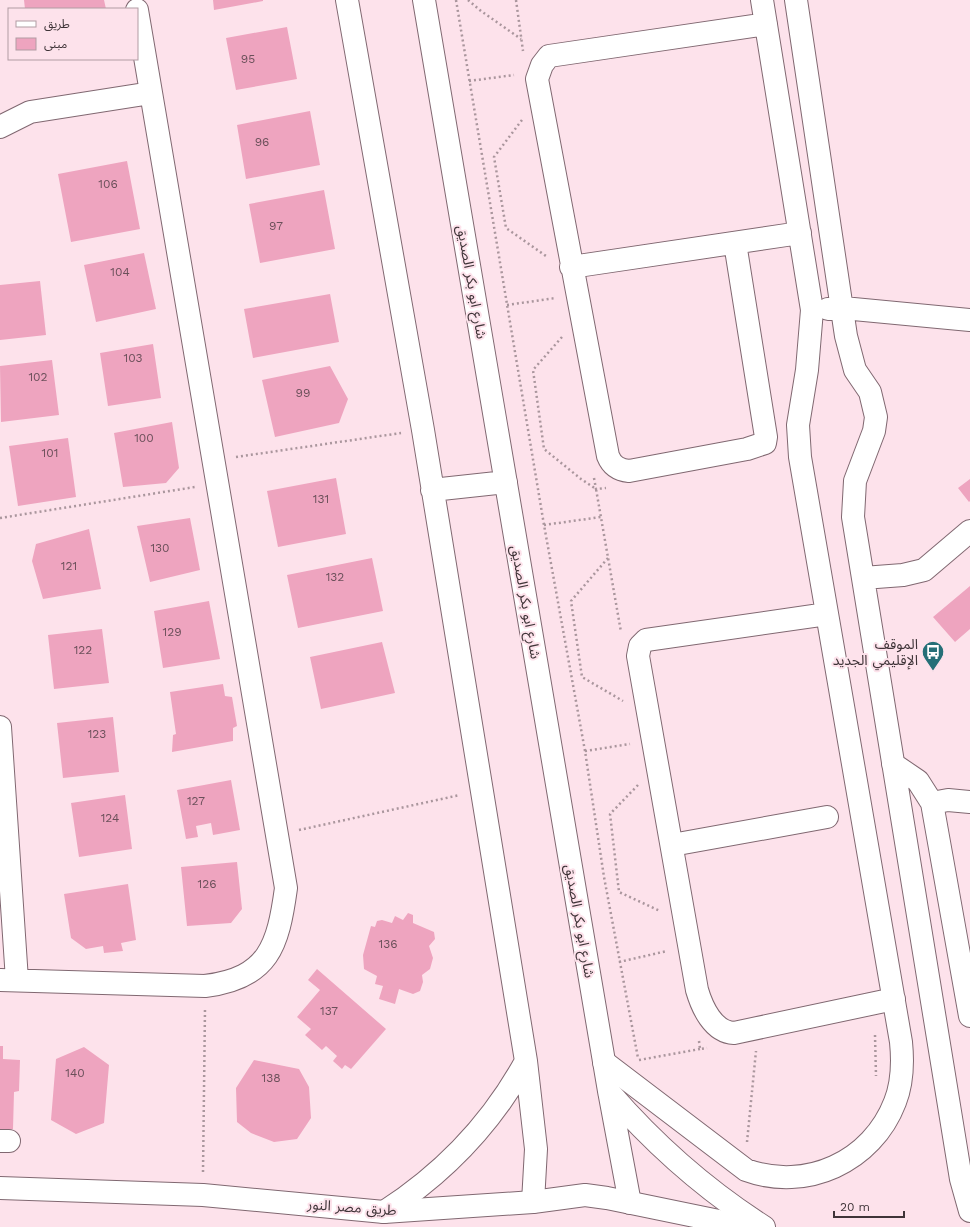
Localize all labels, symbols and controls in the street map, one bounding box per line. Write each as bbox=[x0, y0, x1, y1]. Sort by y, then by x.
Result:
legend bbox=[8, 8, 138, 60]
text: طريق bbox=[44, 17, 70, 32]
text: مبنى bbox=[44, 37, 67, 51]
house number: 95 bbox=[241, 52, 255, 66]
house number: 96 bbox=[255, 135, 269, 149]
house number: 106 bbox=[98, 177, 118, 191]
house number: 97 bbox=[269, 219, 283, 233]
street label: شارع ابو بكر الصديق bbox=[451, 224, 490, 341]
house number: 104 bbox=[110, 265, 130, 279]
house number: 103 bbox=[124, 351, 142, 365]
house number: 102 bbox=[28, 370, 48, 384]
house number: 99 bbox=[296, 386, 310, 400]
house number: 100 bbox=[134, 431, 154, 445]
house number: 101 bbox=[42, 446, 58, 460]
house number: 131 bbox=[313, 492, 329, 506]
house number: 130 bbox=[150, 541, 170, 555]
street label: شارع ابو بكر الصديق bbox=[505, 544, 544, 661]
house number: 121 bbox=[61, 559, 77, 573]
house number: 132 bbox=[326, 570, 344, 584]
house number: 129 bbox=[162, 625, 182, 639]
place label: الموقف الإقليمي الجديد bbox=[833, 636, 918, 671]
bus stop icon: الموقف الإقليمي الجديد bbox=[920, 639, 946, 672]
house number: 122 bbox=[74, 643, 92, 657]
house number: 123 bbox=[88, 727, 106, 741]
house number: 127 bbox=[187, 794, 205, 808]
house number: 124 bbox=[101, 811, 119, 825]
street label: شارع ابو بكر الصديق bbox=[559, 863, 598, 980]
house number: 126 bbox=[198, 877, 216, 891]
house number: 136 bbox=[379, 937, 397, 951]
house number: 137 bbox=[320, 1004, 338, 1018]
house number: 140 bbox=[65, 1066, 85, 1080]
house number: 138 bbox=[261, 1071, 281, 1085]
scale bar bbox=[834, 1193, 904, 1219]
street label: طريق مصر النور bbox=[306, 1196, 397, 1220]
text: 20 m bbox=[840, 1200, 870, 1214]

